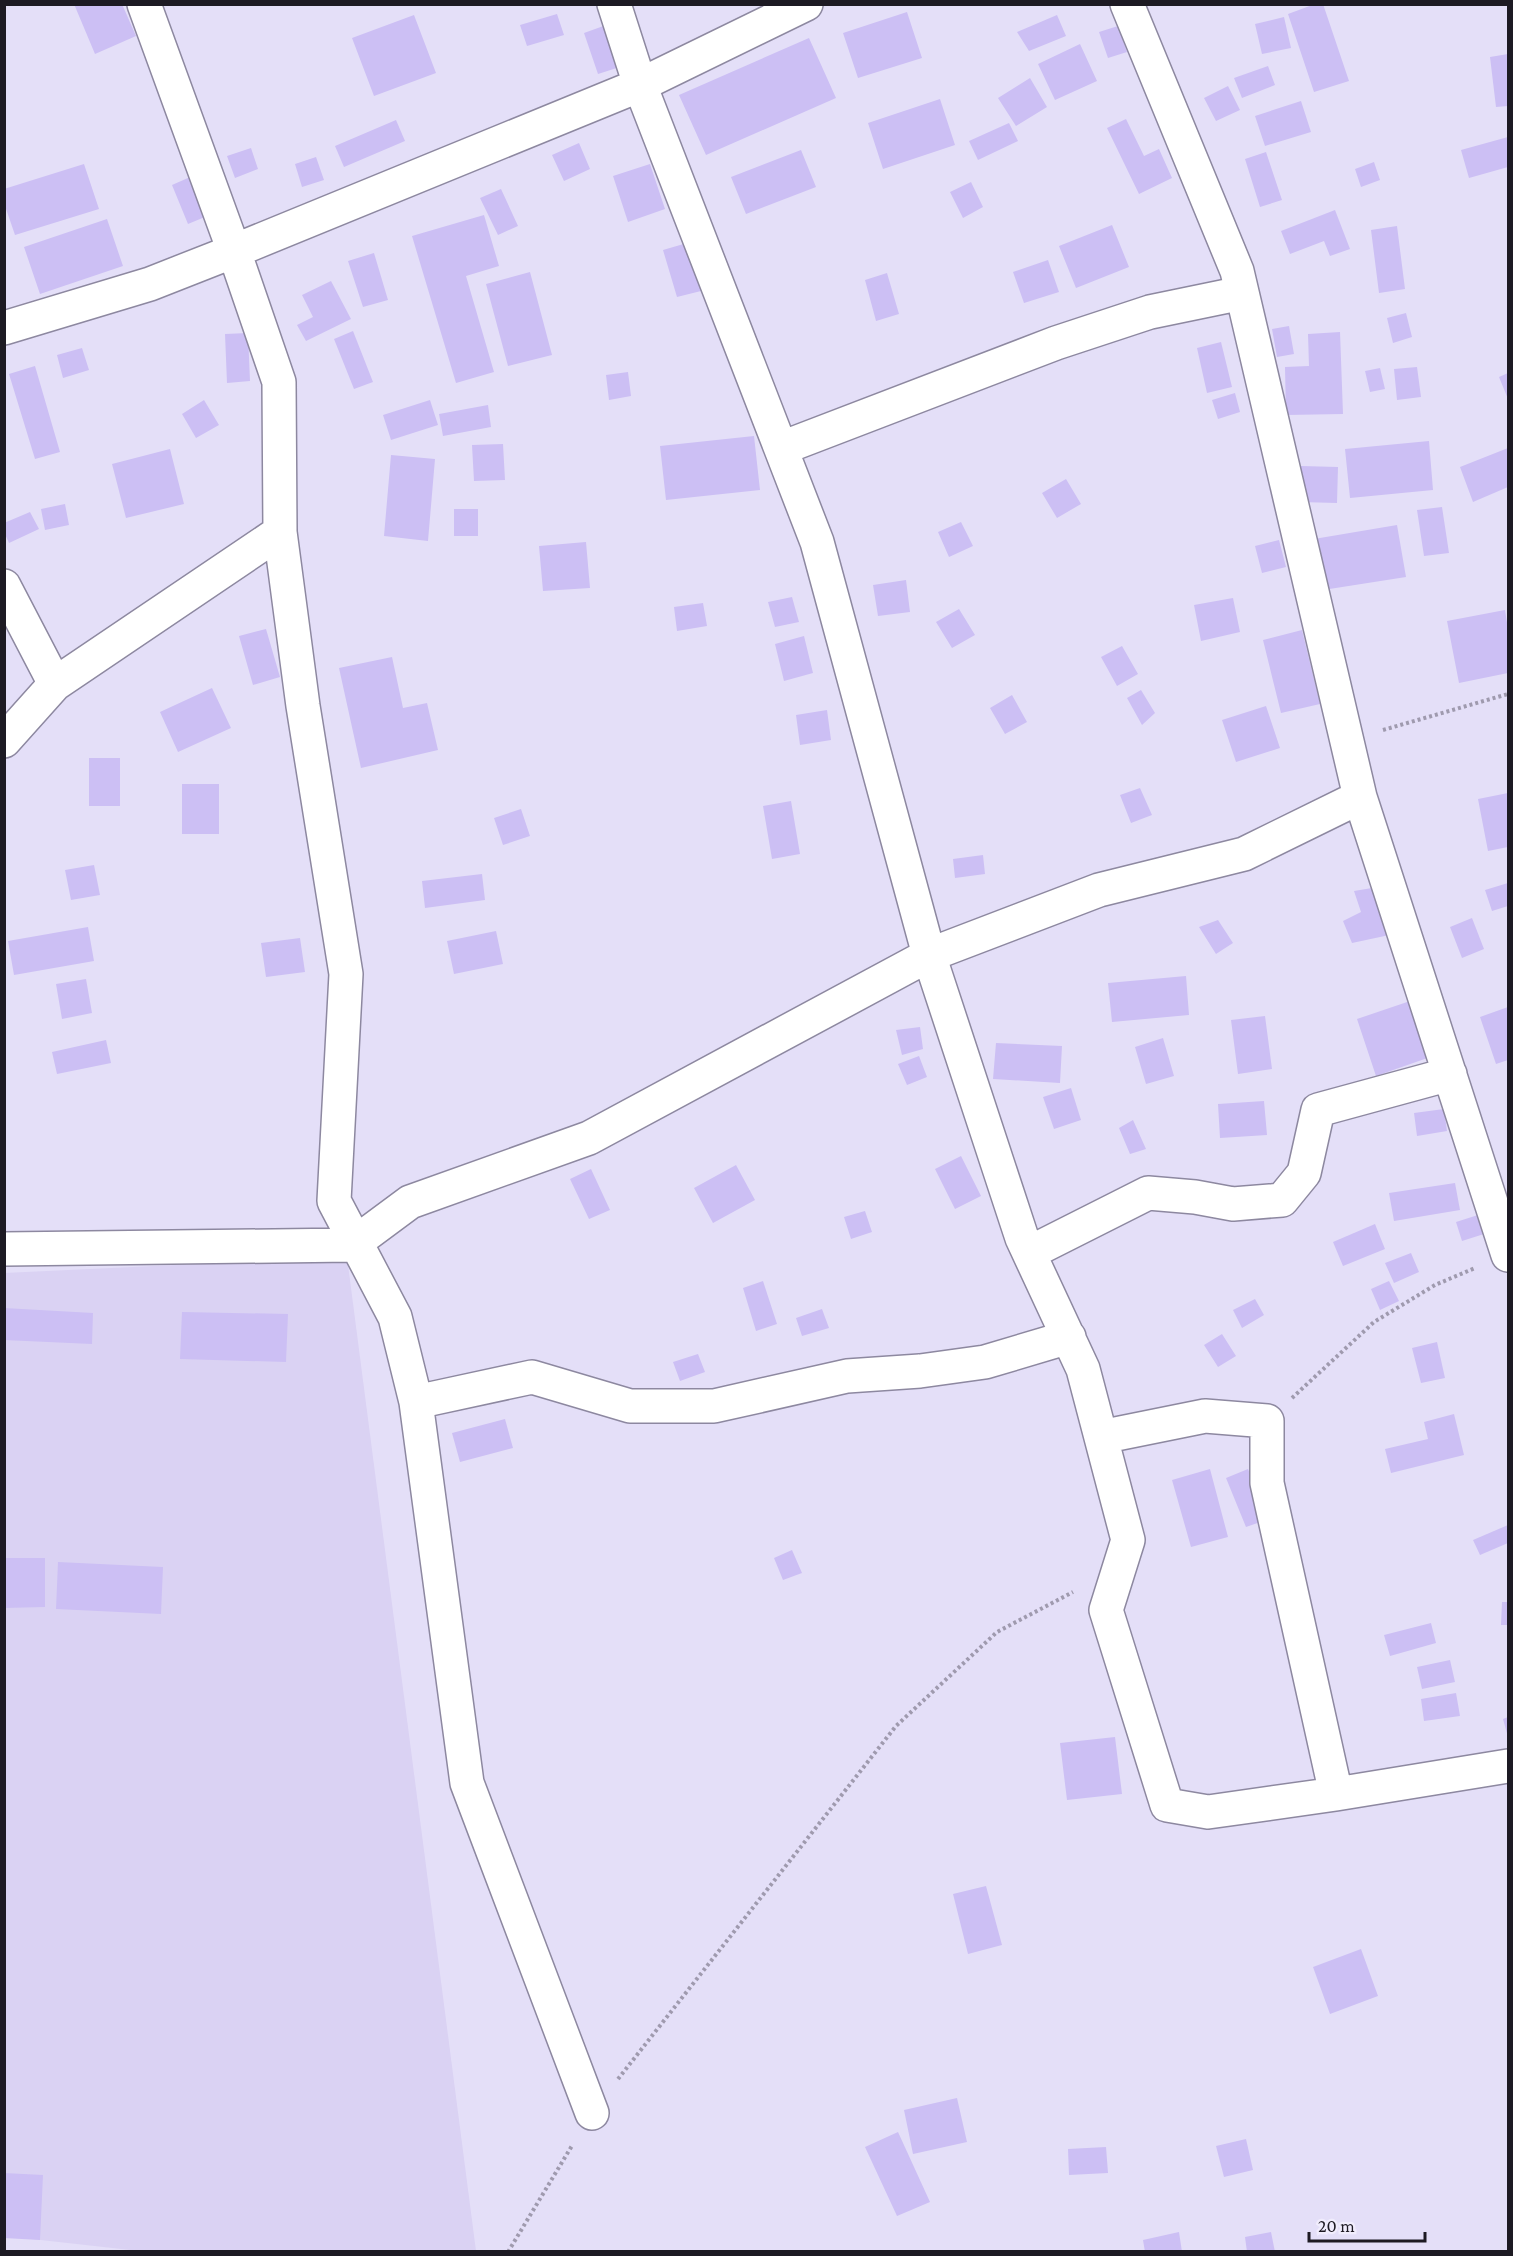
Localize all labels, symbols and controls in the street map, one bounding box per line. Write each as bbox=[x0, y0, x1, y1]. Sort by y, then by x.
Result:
scale bar bbox=[1309, 2205, 1424, 2243]
text: 20 m bbox=[1318, 2216, 1355, 2236]

